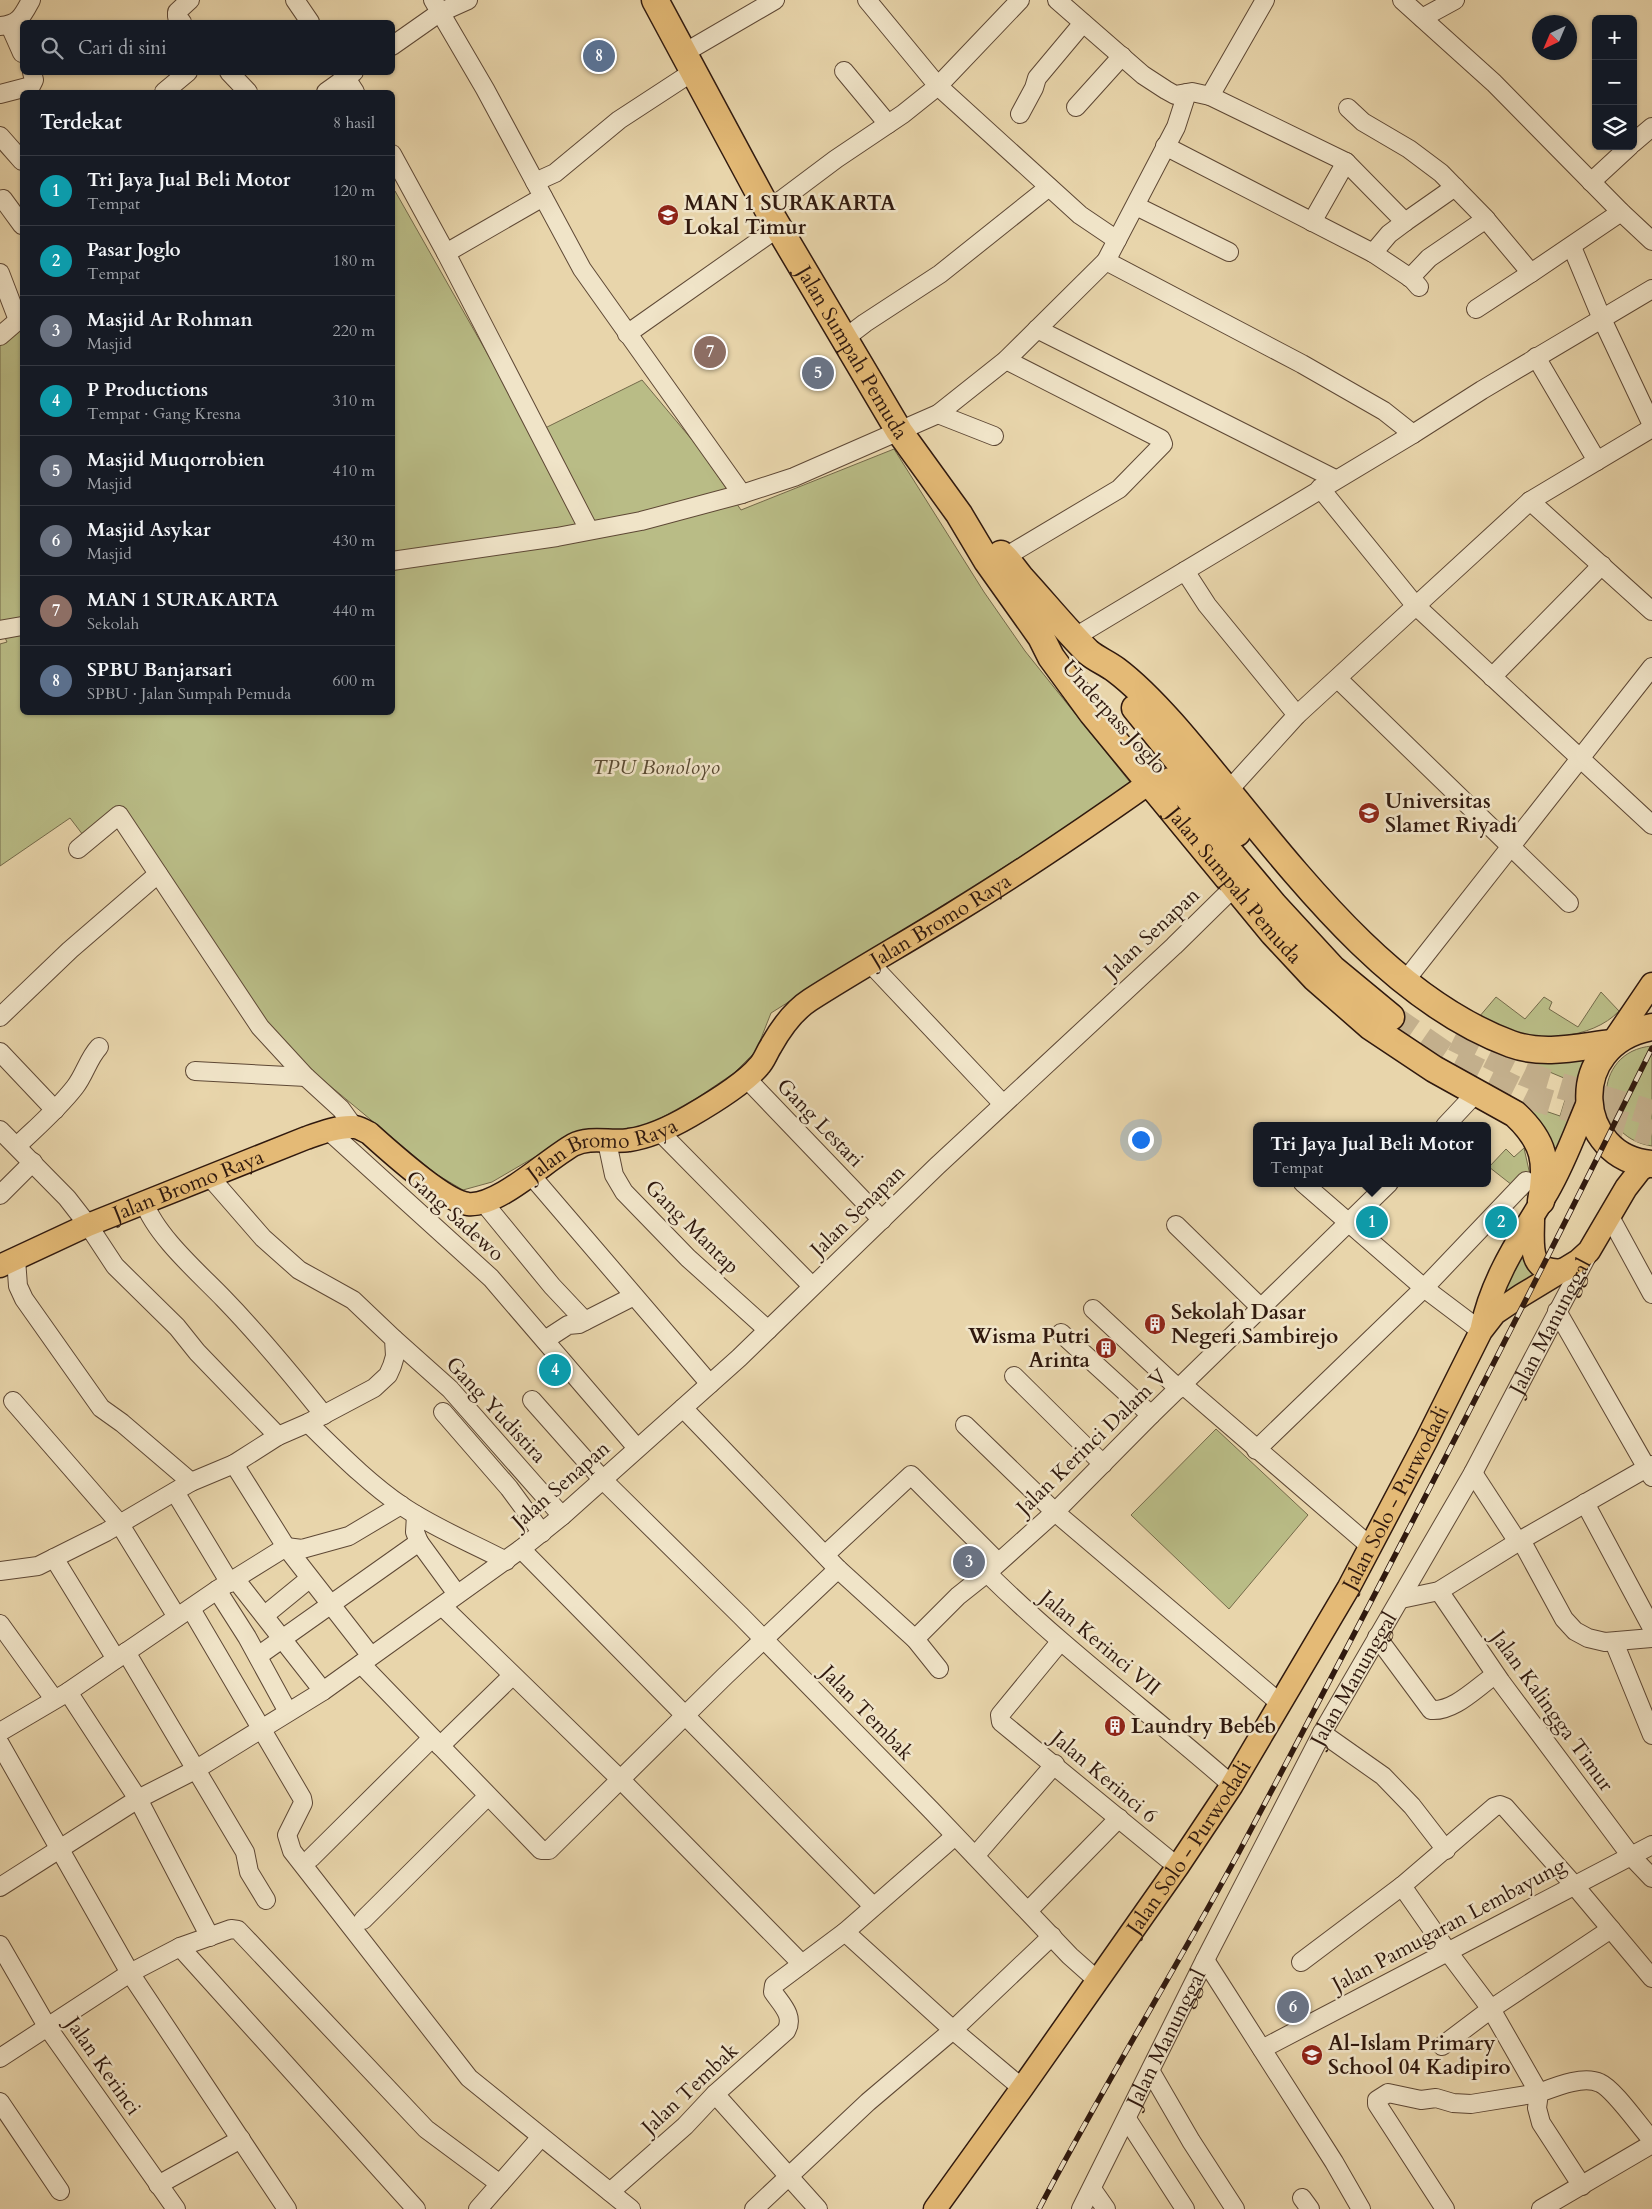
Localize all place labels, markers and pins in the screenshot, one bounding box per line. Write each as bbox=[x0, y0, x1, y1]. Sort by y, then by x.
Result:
pin: 8 bbox=[583, 37, 615, 75]
place label: MAN 1 SURAKARTA Lokal Timur bbox=[684, 189, 896, 242]
school or university icon: MAN 1 SURAKARTA Lokal Timur bbox=[656, 203, 680, 227]
pin: 7 bbox=[694, 333, 726, 371]
pin: 5 bbox=[802, 354, 834, 392]
place label: Universitas Slamet Riyadi bbox=[1385, 787, 1518, 840]
school or university icon: Universitas Slamet Riyadi bbox=[1357, 801, 1381, 825]
pin: 1 bbox=[1356, 1203, 1388, 1241]
pin: 2 bbox=[1485, 1203, 1517, 1241]
place label: Sekolah Dasar Negeri Sambirejo bbox=[1171, 1298, 1338, 1351]
building icon: Sekolah Dasar Negeri Sambirejo bbox=[1143, 1312, 1167, 1336]
place label: Wisma Putri Arinta bbox=[967, 1322, 1091, 1375]
building icon: Wisma Putri Arinta bbox=[1094, 1336, 1118, 1360]
pin: 4 bbox=[539, 1351, 571, 1389]
pin: 3 bbox=[953, 1543, 985, 1581]
place label: Laundry Bebeb bbox=[1131, 1712, 1276, 1741]
building icon: Laundry Bebeb bbox=[1103, 1714, 1127, 1738]
pin: 6 bbox=[1277, 1988, 1309, 2026]
place label: Al-Islam Primary School 04 Kadipiro bbox=[1328, 2029, 1510, 2082]
school or university icon: Al-Islam Primary School 04 Kadipiro bbox=[1300, 2043, 1324, 2067]

